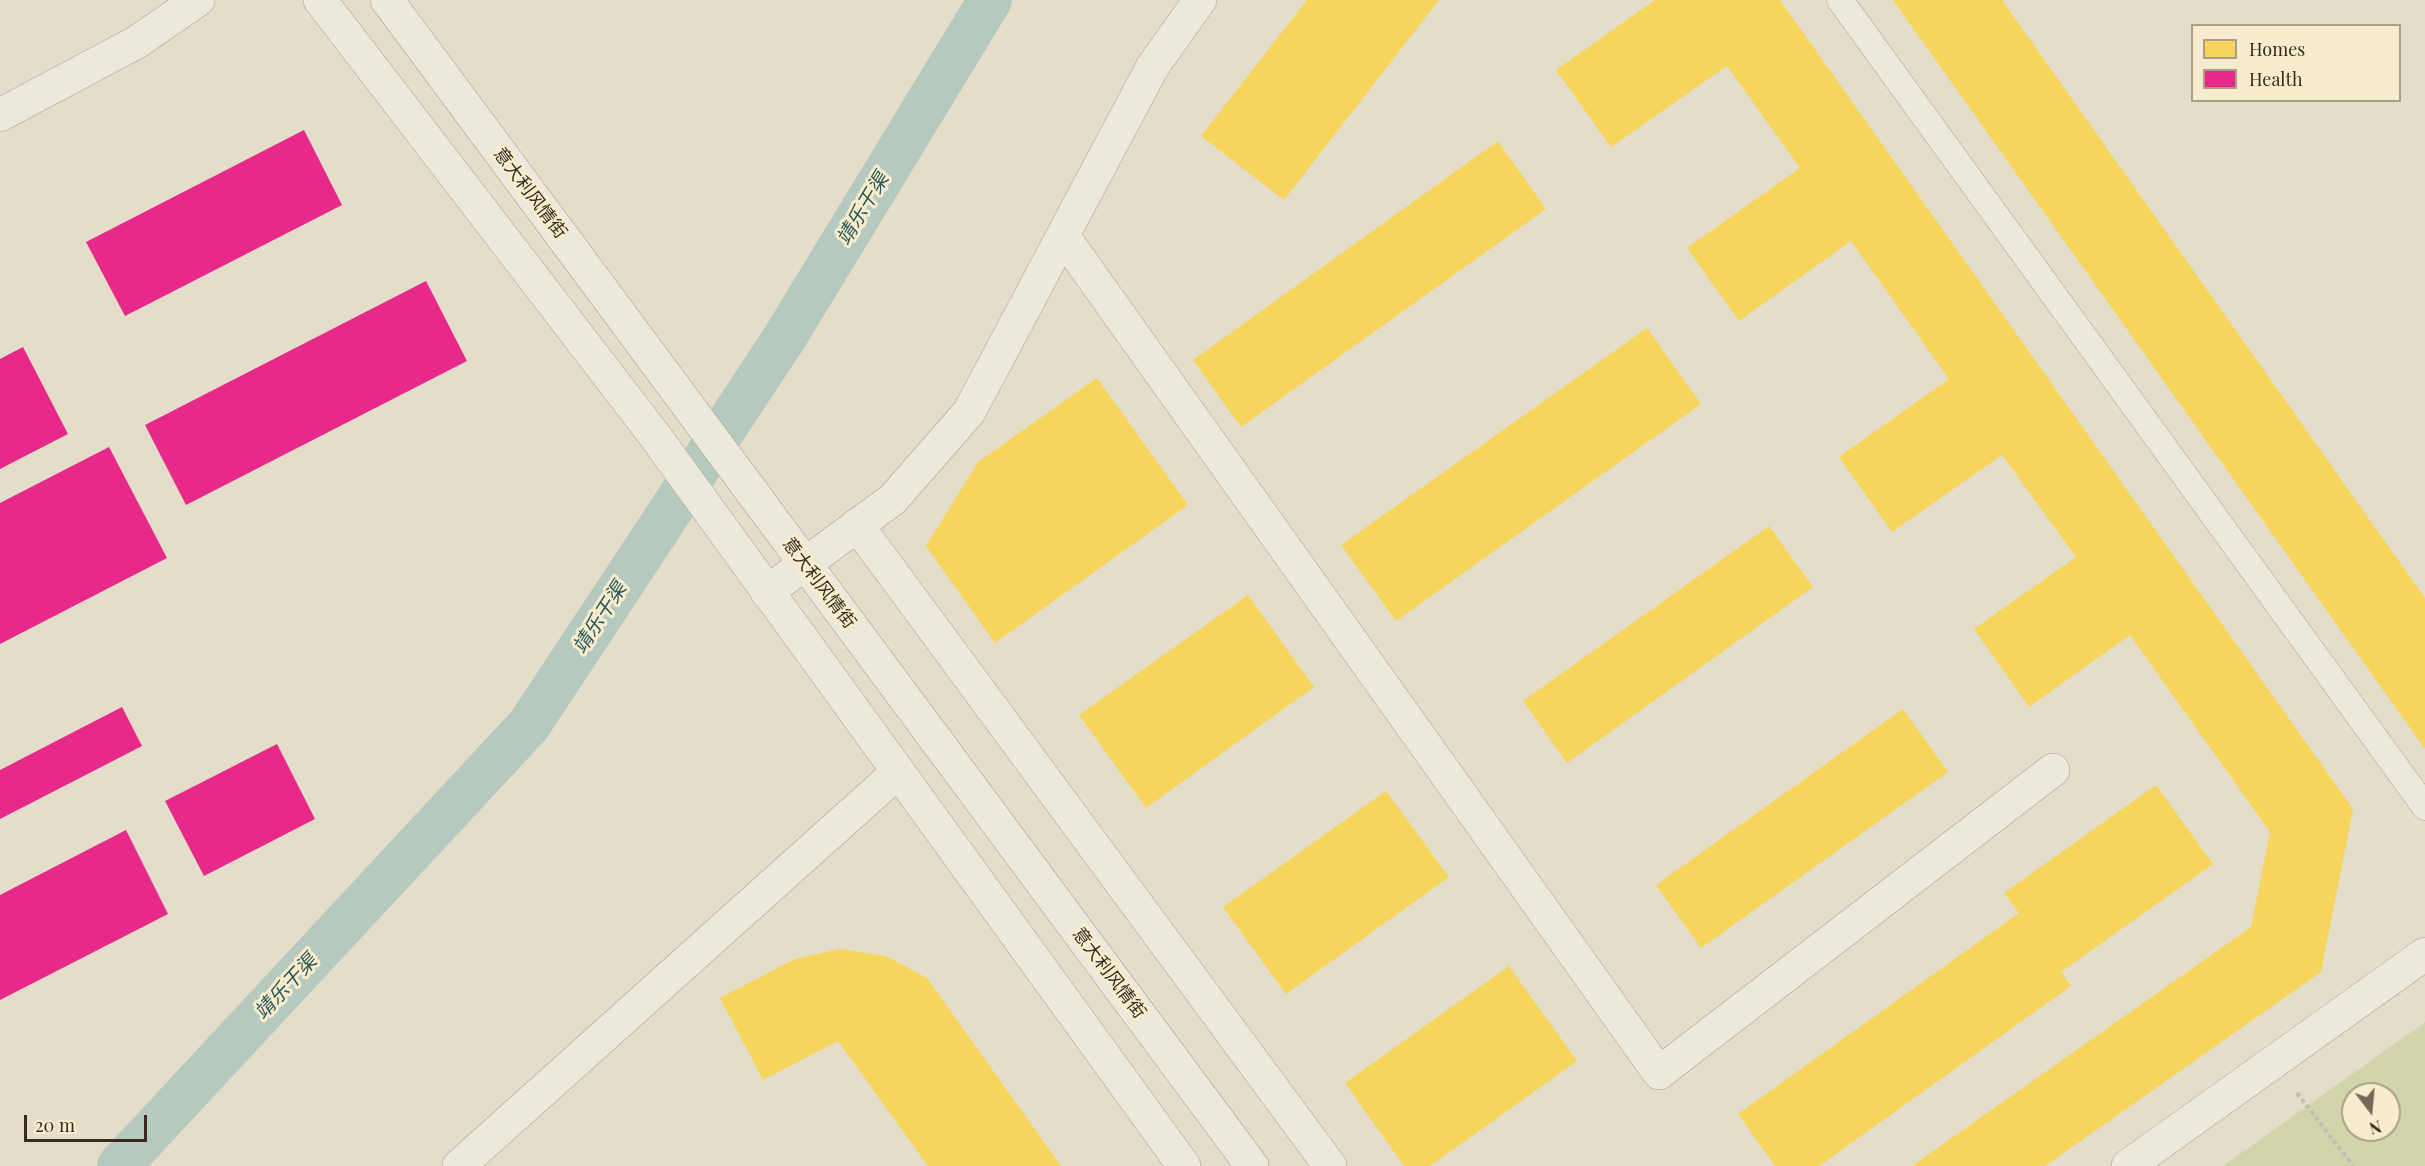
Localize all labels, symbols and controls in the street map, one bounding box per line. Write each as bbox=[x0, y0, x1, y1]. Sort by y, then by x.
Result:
legend bbox=[2191, 24, 2401, 102]
text: Homes bbox=[2249, 37, 2305, 61]
text: Health bbox=[2249, 67, 2302, 91]
street label: 意大利风情街 bbox=[489, 143, 571, 243]
water label: 靖乐干渠 bbox=[832, 169, 894, 249]
street label: 意大利风情街 bbox=[778, 533, 860, 633]
water label: 靖乐干渠 bbox=[568, 578, 632, 658]
street label: 意大利风情街 bbox=[1068, 923, 1150, 1023]
water label: 靖乐干渠 bbox=[250, 950, 322, 1024]
north arrow bbox=[2341, 1082, 2401, 1142]
scale bar bbox=[27, 1103, 150, 1141]
text: 20 m bbox=[35, 1113, 75, 1137]
text: N bbox=[2367, 1116, 2384, 1140]

